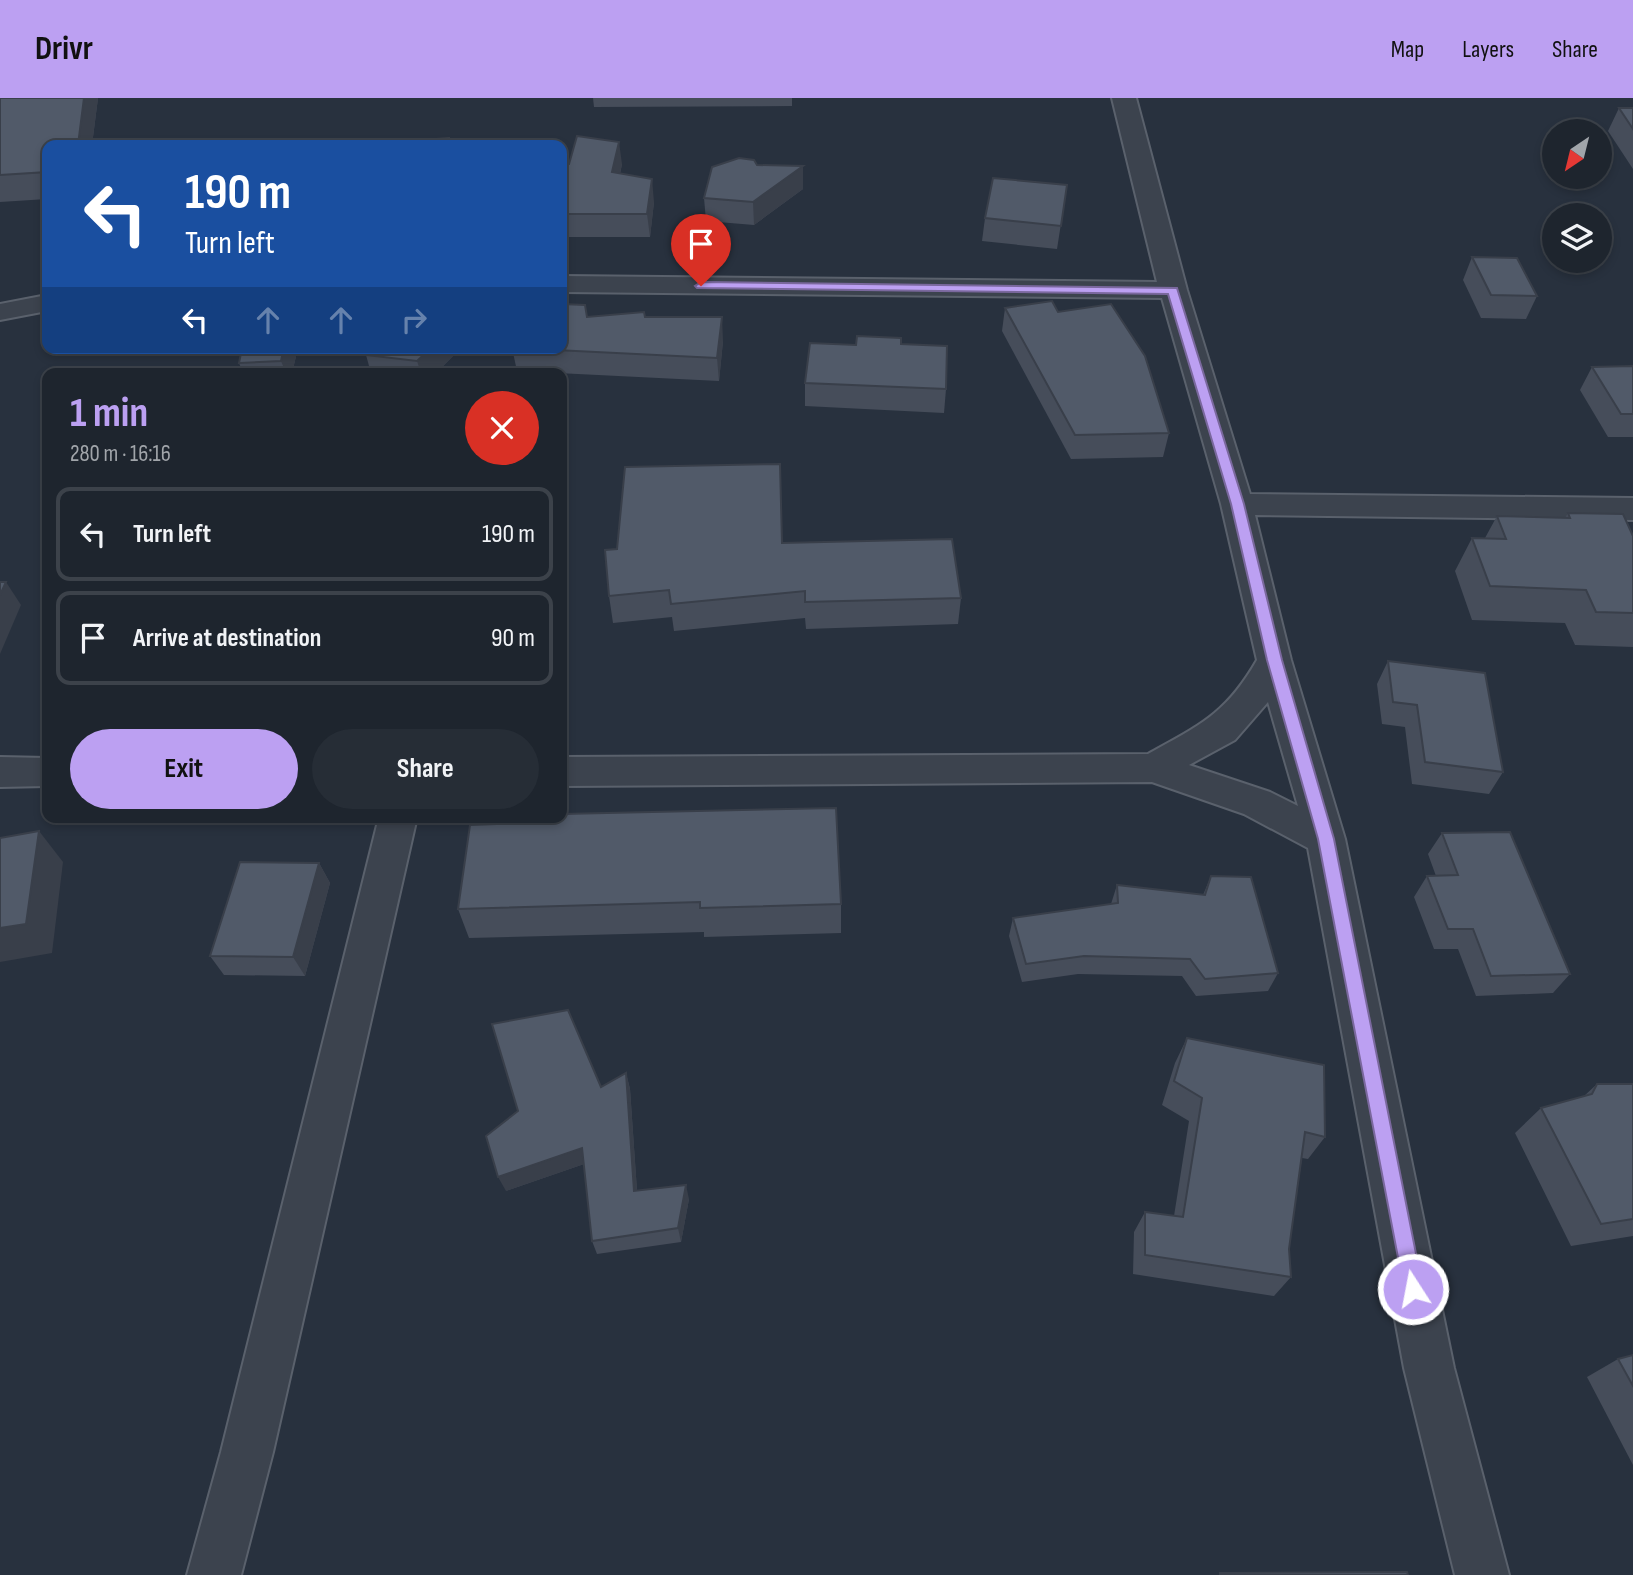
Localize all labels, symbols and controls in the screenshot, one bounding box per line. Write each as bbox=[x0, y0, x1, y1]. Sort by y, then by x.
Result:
text: Drivr bbox=[35, 29, 93, 69]
text: Map bbox=[1391, 35, 1424, 64]
text: Layers bbox=[1462, 35, 1514, 64]
text: Share bbox=[1552, 35, 1598, 64]
north arrow bbox=[1542, 119, 1612, 189]
map controls bbox=[1542, 119, 1612, 273]
text: 190 m bbox=[185, 164, 291, 223]
icon: left bbox=[70, 168, 161, 259]
button: layers bbox=[1542, 203, 1612, 273]
pin bbox=[671, 214, 731, 286]
text: Turn left bbox=[185, 224, 275, 263]
icon: arrive bbox=[682, 225, 720, 263]
icon: left bbox=[176, 301, 214, 339]
icon: ahead bbox=[249, 301, 287, 339]
icon: ahead bbox=[322, 301, 360, 339]
icon: right bbox=[395, 301, 433, 339]
text: 1 min bbox=[70, 388, 148, 439]
button: close bbox=[465, 391, 539, 465]
text: 280 m · 16:16 bbox=[70, 440, 171, 468]
icon: left bbox=[74, 515, 112, 553]
text: Turn left bbox=[133, 519, 211, 550]
text: 190 m bbox=[482, 519, 535, 550]
icon: arrive bbox=[74, 619, 112, 657]
text: Arrive at destination bbox=[133, 623, 321, 654]
text: 90 m bbox=[491, 623, 535, 654]
button: Exit bbox=[70, 729, 298, 809]
button: Share bbox=[312, 729, 539, 809]
position arrow bbox=[1376, 1252, 1450, 1326]

